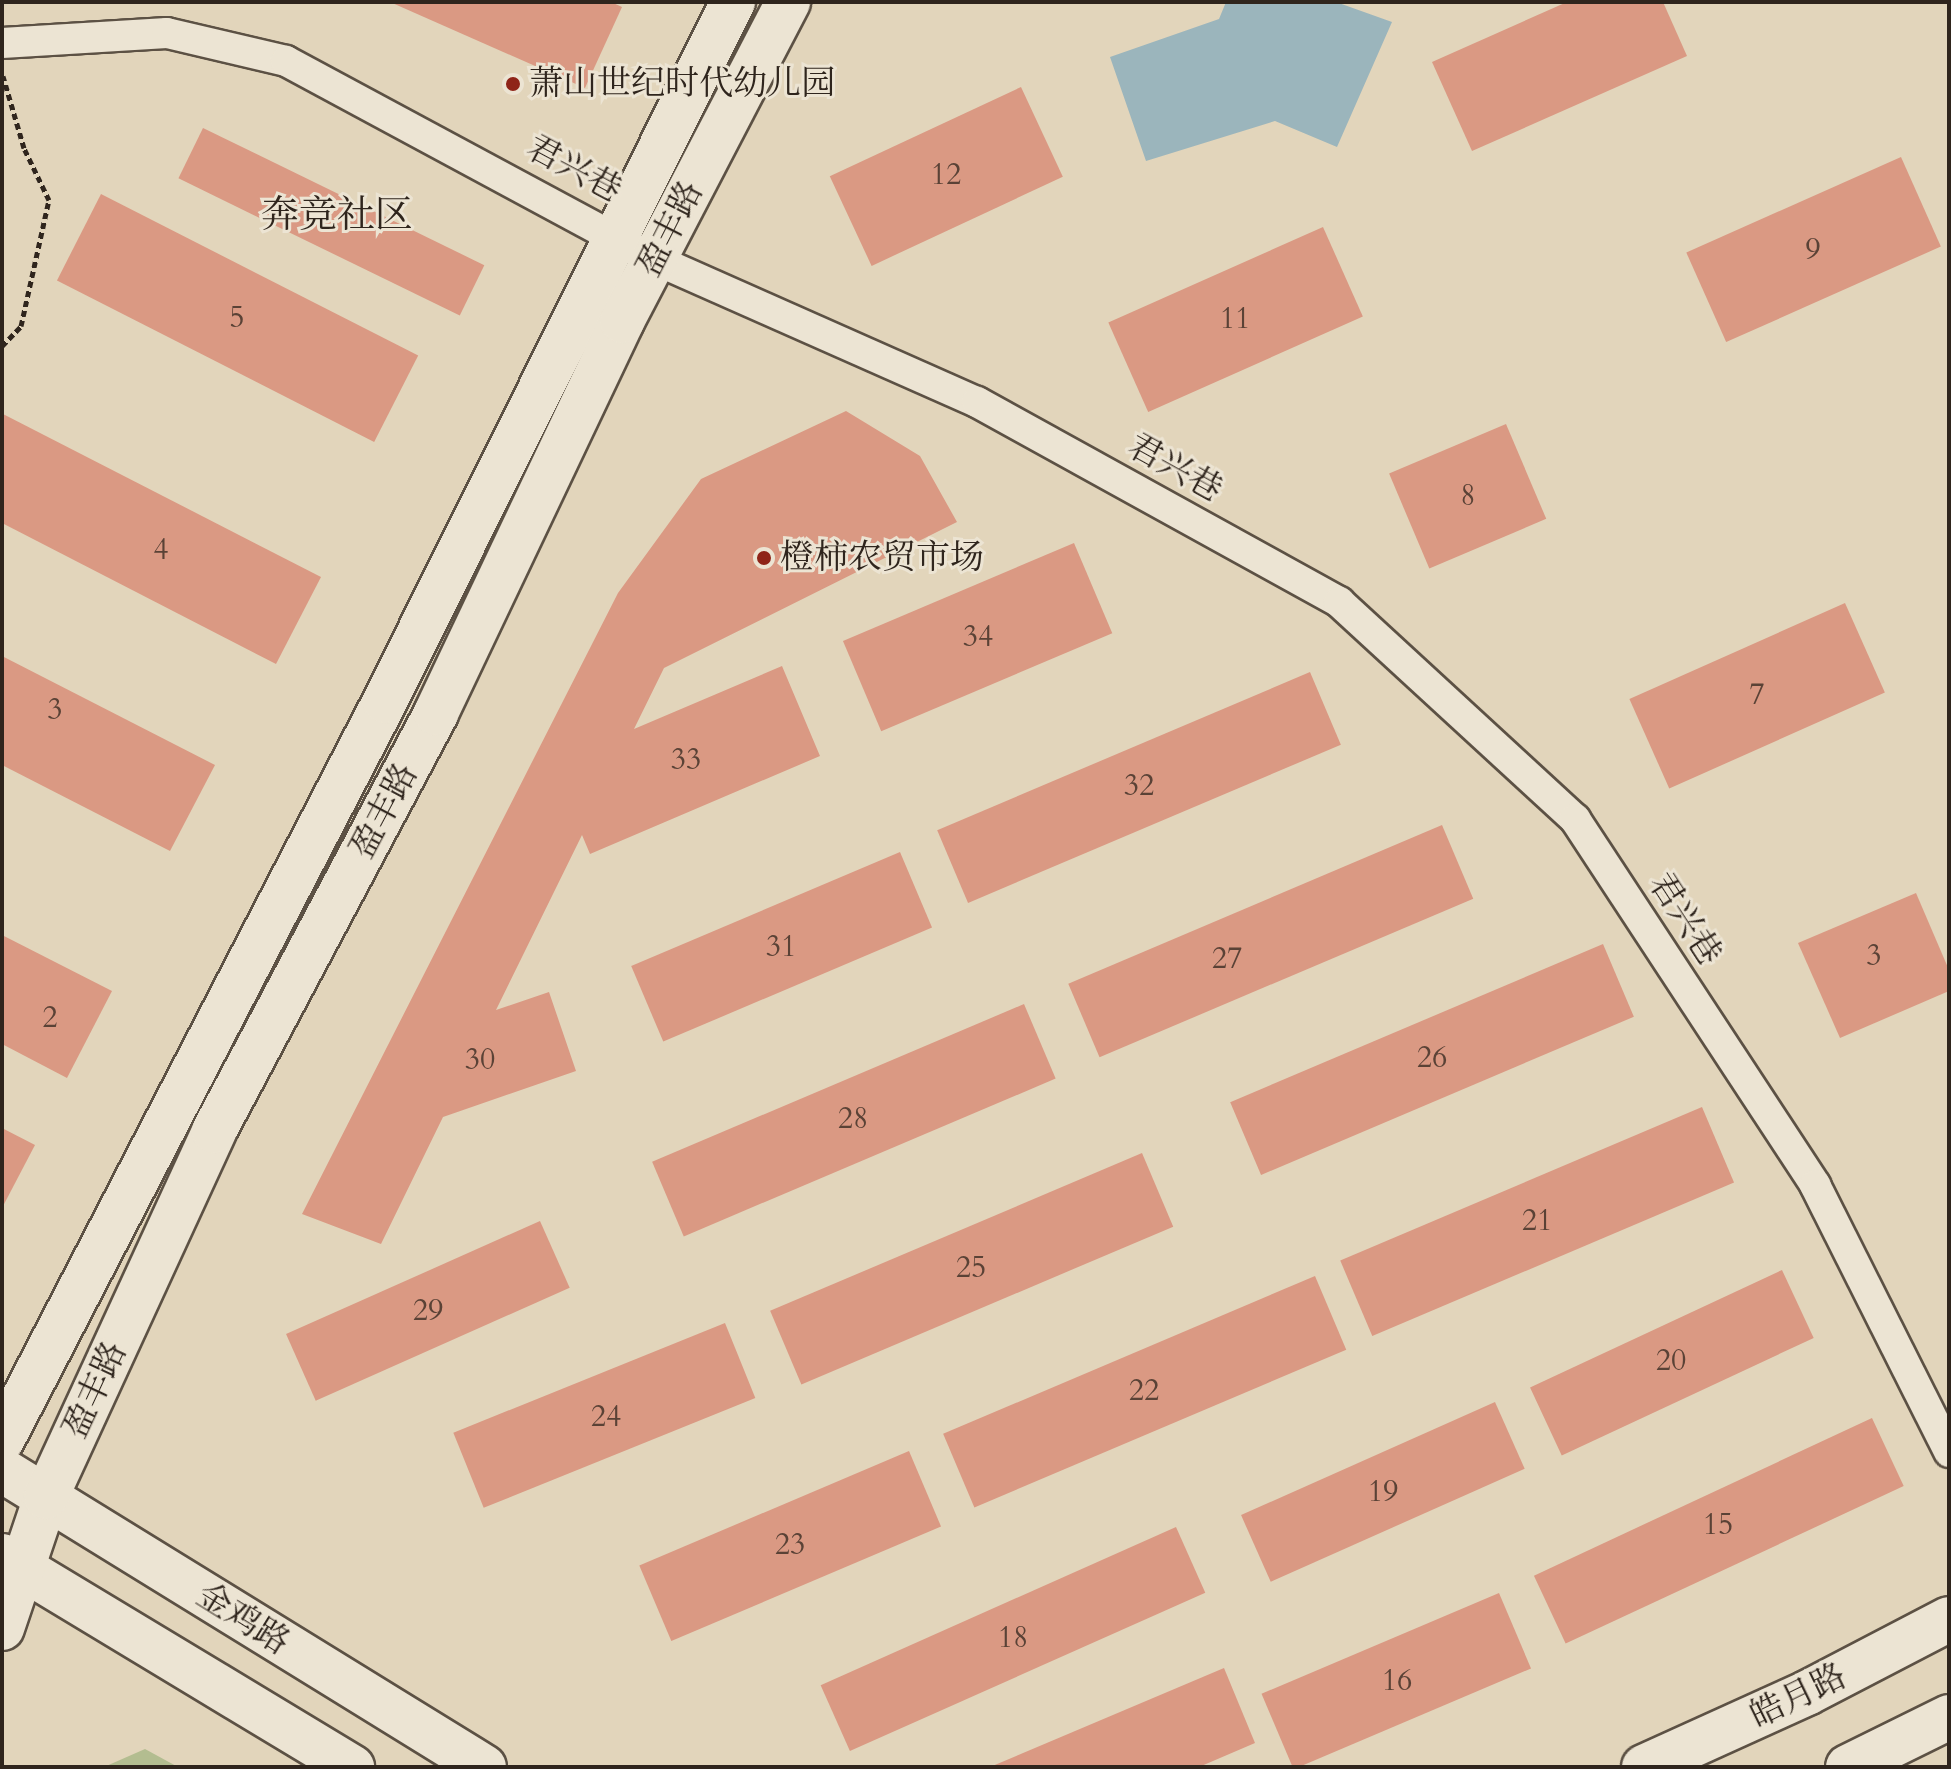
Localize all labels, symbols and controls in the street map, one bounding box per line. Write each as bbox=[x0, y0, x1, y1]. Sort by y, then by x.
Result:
place label: 萧山世纪时代幼儿园 bbox=[529, 64, 835, 104]
marker: 萧山世纪时代幼儿园 bbox=[504, 75, 522, 93]
street label: 君兴巷 bbox=[519, 127, 629, 211]
house number: 12 bbox=[931, 157, 961, 193]
street label: 盈丰路 bbox=[629, 174, 711, 284]
district label: 奔竞社区 bbox=[261, 193, 413, 239]
house number: 9 bbox=[1805, 232, 1821, 268]
house number: 5 bbox=[229, 300, 245, 336]
house number: 11 bbox=[1220, 301, 1250, 337]
street label: 君兴巷 bbox=[1121, 425, 1229, 511]
house number: 8 bbox=[1460, 478, 1476, 514]
house number: 4 bbox=[153, 532, 169, 568]
place label: 橙柿农贸市场 bbox=[780, 538, 984, 578]
marker: 橙柿农贸市场 bbox=[755, 549, 773, 567]
house number: 34 bbox=[963, 619, 993, 655]
house number: 7 bbox=[1749, 677, 1765, 713]
house number: 3 bbox=[47, 692, 63, 728]
house number: 33 bbox=[671, 742, 701, 778]
street label: 盈丰路 bbox=[342, 756, 426, 866]
house number: 32 bbox=[1124, 768, 1154, 804]
street label: 君兴巷 bbox=[1640, 865, 1730, 973]
house number: 31 bbox=[766, 929, 796, 965]
house number: 3 bbox=[1866, 938, 1882, 974]
house number: 27 bbox=[1212, 941, 1242, 977]
house number: 2 bbox=[42, 1000, 58, 1036]
house number: 26 bbox=[1417, 1040, 1447, 1076]
house number: 30 bbox=[465, 1042, 495, 1078]
house number: 28 bbox=[838, 1101, 868, 1137]
house number: 21 bbox=[1522, 1203, 1552, 1239]
house number: 25 bbox=[956, 1250, 986, 1286]
house number: 29 bbox=[413, 1293, 443, 1329]
street label: 盈丰路 bbox=[55, 1335, 135, 1445]
house number: 20 bbox=[1656, 1343, 1686, 1379]
house number: 22 bbox=[1129, 1373, 1159, 1409]
house number: 24 bbox=[591, 1399, 621, 1435]
house number: 19 bbox=[1368, 1474, 1398, 1510]
house number: 15 bbox=[1703, 1507, 1733, 1543]
house number: 23 bbox=[775, 1527, 805, 1563]
street label: 金鸡路 bbox=[189, 1575, 297, 1663]
house number: 18 bbox=[998, 1620, 1028, 1656]
street label: 皓月路 bbox=[1743, 1655, 1853, 1737]
house number: 16 bbox=[1382, 1663, 1412, 1699]

